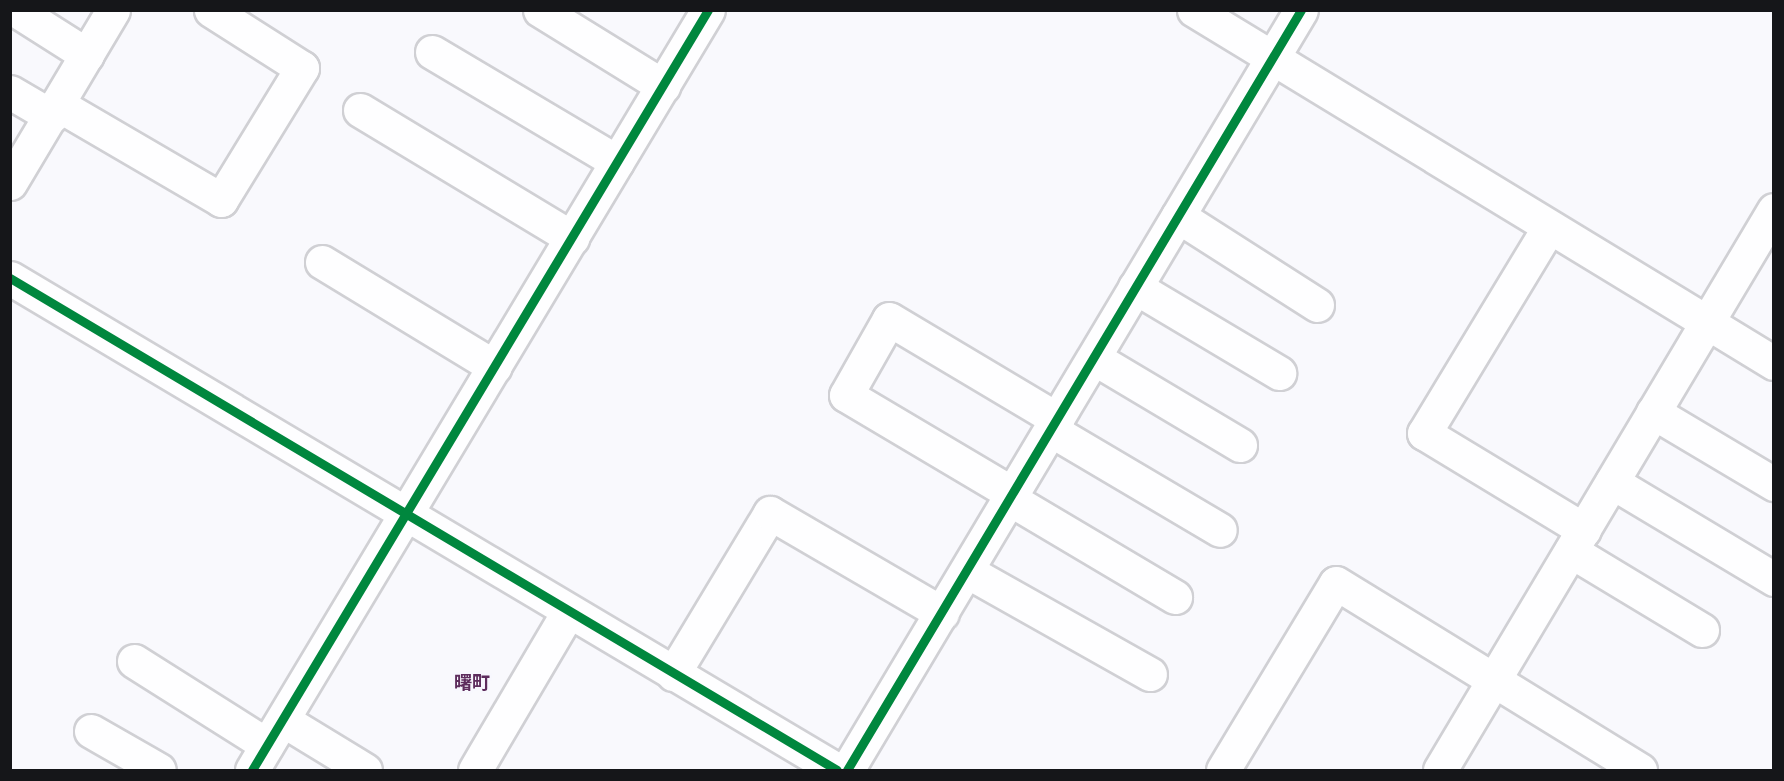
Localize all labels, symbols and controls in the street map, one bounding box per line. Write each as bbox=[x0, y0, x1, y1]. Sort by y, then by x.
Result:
district label: 曙町 bbox=[454, 672, 490, 694]

